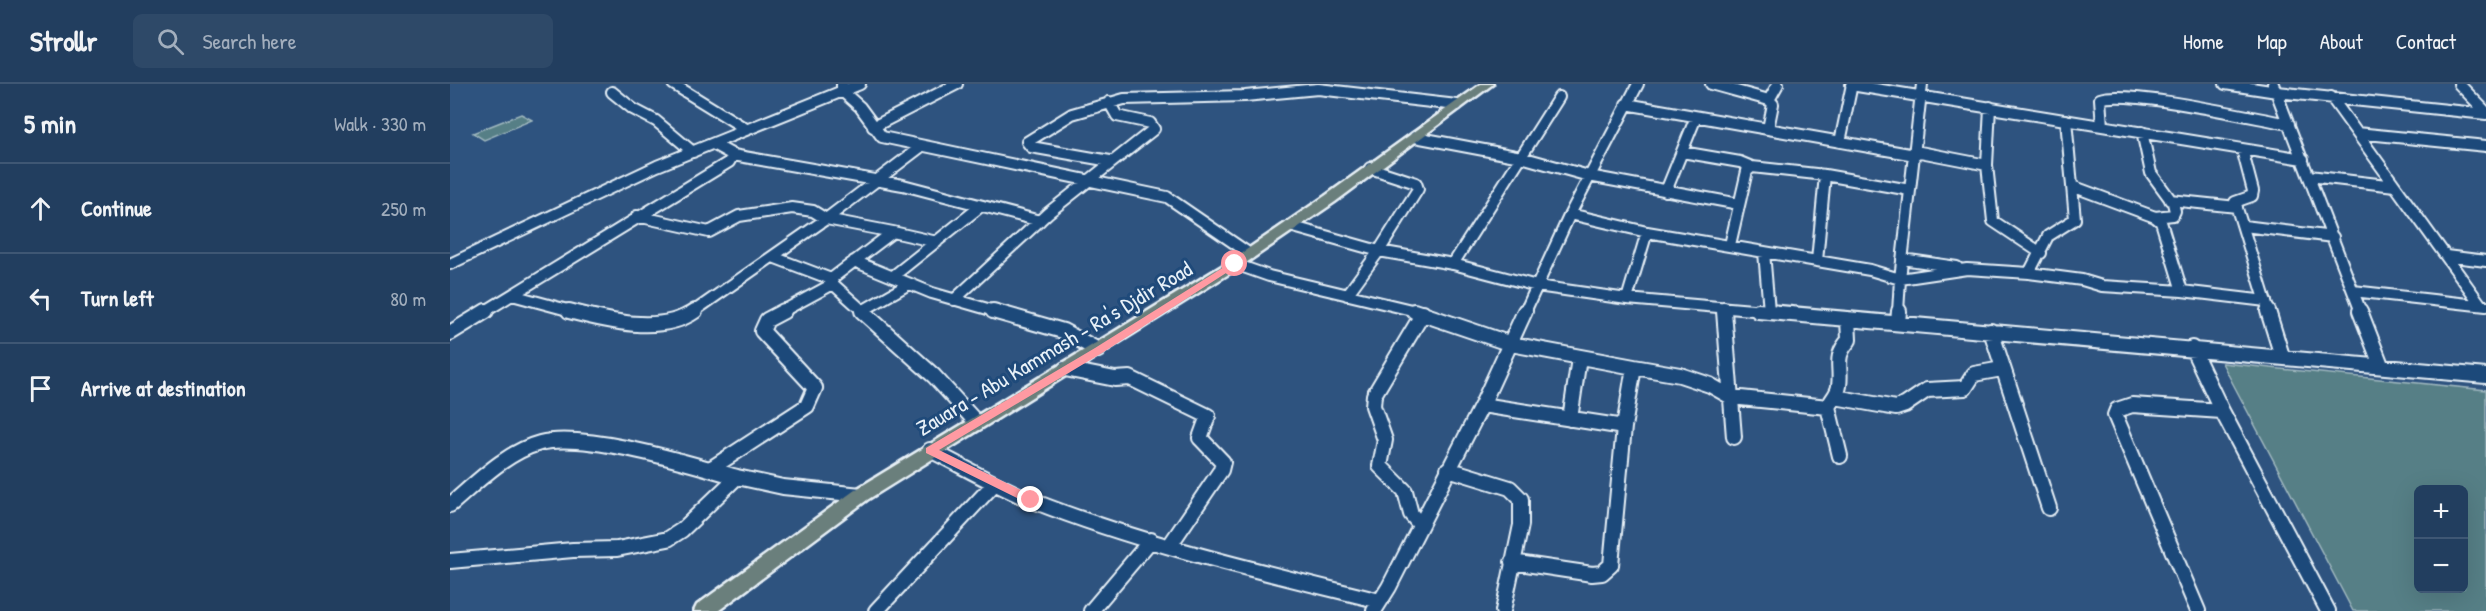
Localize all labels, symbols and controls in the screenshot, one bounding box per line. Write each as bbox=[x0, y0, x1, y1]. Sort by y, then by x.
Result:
search box bbox=[133, 14, 553, 68]
text: Strollr bbox=[30, 22, 97, 60]
icon: search bbox=[154, 25, 187, 58]
text: Search here bbox=[202, 26, 296, 56]
text: Home bbox=[2183, 27, 2224, 56]
text: Map bbox=[2257, 27, 2287, 56]
text: About bbox=[2320, 27, 2363, 56]
text: Contact bbox=[2396, 27, 2456, 56]
text: 5 min bbox=[24, 106, 76, 141]
text: Walk · 330 m bbox=[334, 110, 426, 137]
icon: ahead bbox=[24, 192, 57, 225]
text: Continue bbox=[81, 193, 152, 223]
text: 250 m bbox=[381, 195, 426, 222]
route start bbox=[1221, 250, 1247, 276]
street label: Zauara - Abu Kammash - Ra's Djdir Road bbox=[910, 253, 1198, 442]
icon: left bbox=[24, 282, 57, 315]
text: Turn left bbox=[81, 283, 154, 313]
text: 80 m bbox=[390, 285, 426, 312]
icon: arrive bbox=[24, 372, 57, 405]
text: Arrive at destination bbox=[81, 373, 246, 403]
map controls bbox=[2414, 485, 2468, 593]
button: + bbox=[2414, 485, 2468, 539]
route end bbox=[1017, 486, 1043, 512]
button: − bbox=[2414, 539, 2468, 593]

